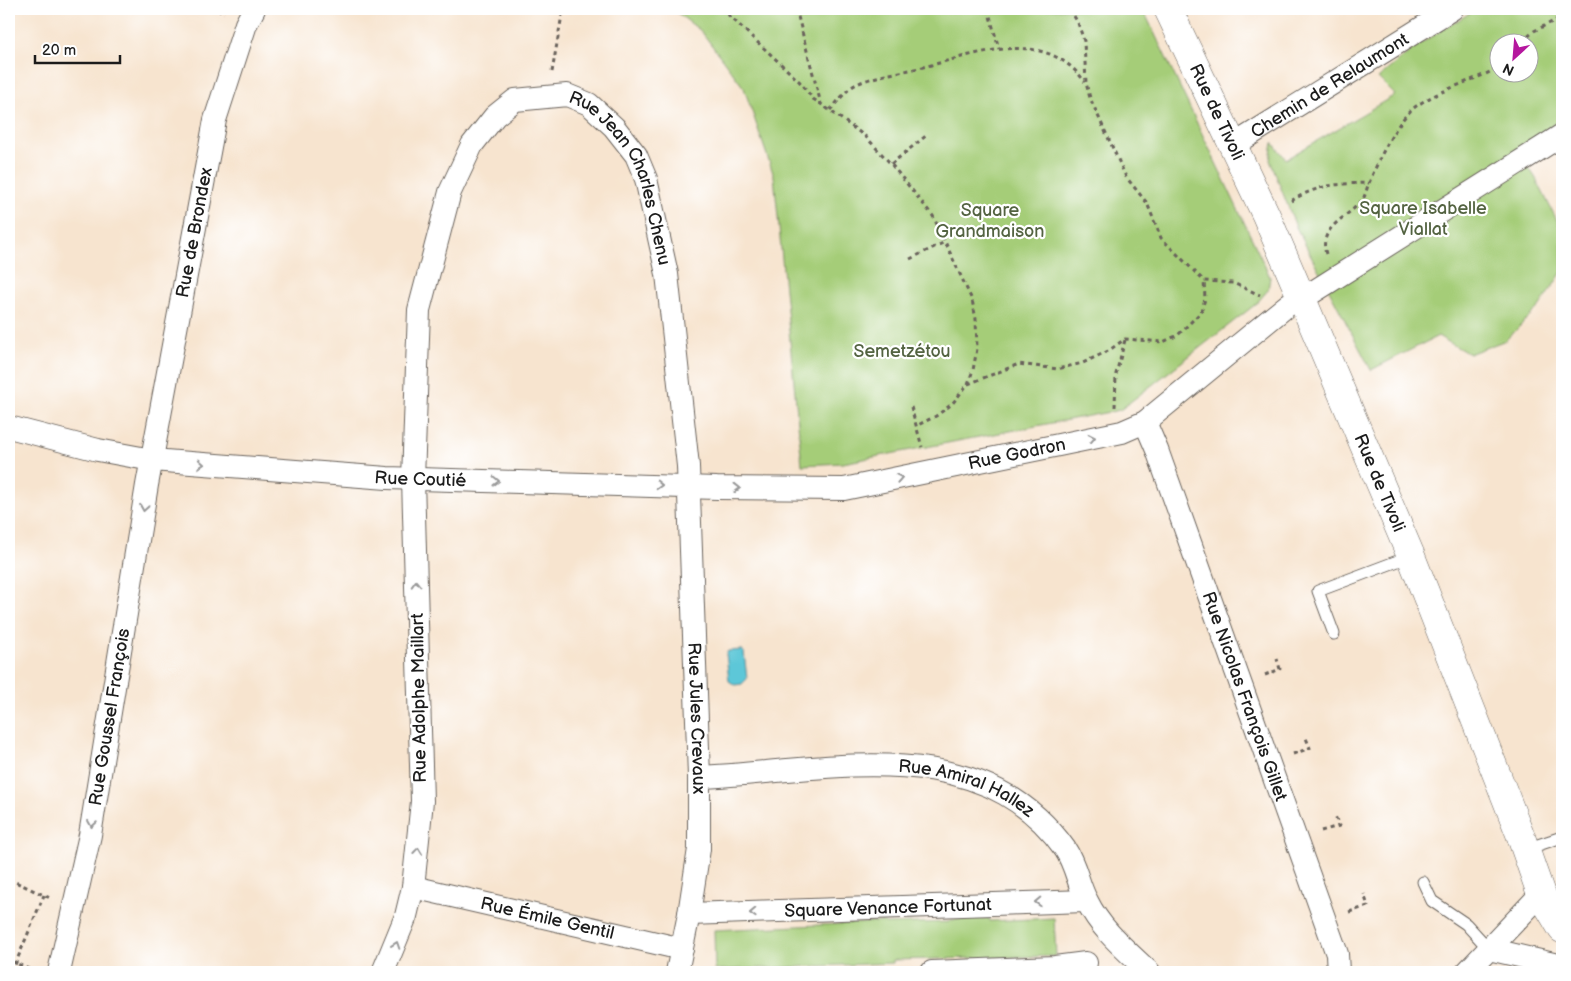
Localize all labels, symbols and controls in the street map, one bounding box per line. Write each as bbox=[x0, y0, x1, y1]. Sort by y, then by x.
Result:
street label: Chemin de Relaumont bbox=[1247, 28, 1413, 142]
scale bar bbox=[35, 32, 120, 64]
north arrow bbox=[1488, 32, 1538, 82]
text: 20 m bbox=[42, 41, 76, 60]
text: N bbox=[1500, 59, 1517, 79]
street label: Rue de Tivoli bbox=[1185, 60, 1249, 164]
street label: Rue Jean Charles Chenu bbox=[566, 87, 675, 267]
street label: Rue de Brondex bbox=[172, 165, 217, 299]
park label: Square Isabelle Viallat bbox=[1359, 198, 1487, 240]
park label: Square Grandmaison bbox=[936, 200, 1044, 242]
park label: Semetzétou bbox=[854, 341, 950, 362]
street label: Rue de Tivoli bbox=[1350, 431, 1410, 535]
street label: Rue Godron bbox=[966, 433, 1067, 474]
one-way arrow bbox=[1088, 433, 1097, 444]
one-way arrow bbox=[197, 458, 205, 469]
street label: Rue Coutié bbox=[374, 467, 467, 491]
one-way arrow bbox=[894, 473, 903, 483]
one-way arrow bbox=[493, 476, 501, 486]
one-way arrow bbox=[656, 480, 663, 490]
one-way arrow bbox=[734, 483, 742, 493]
one-way arrow bbox=[139, 504, 149, 513]
one-way arrow bbox=[411, 580, 421, 588]
street label: Rue Nicolas François Gillet bbox=[1198, 589, 1292, 804]
street label: Rue Adolphe Maillart bbox=[407, 613, 431, 783]
street label: Rue Goussel François bbox=[84, 627, 134, 807]
street label: Rue Jules Crevaux bbox=[684, 642, 710, 795]
street label: Rue Amiral Hallez bbox=[898, 755, 1039, 821]
one-way arrow bbox=[87, 820, 97, 828]
one-way arrow bbox=[412, 847, 423, 855]
street label: Rue Émile Gentil bbox=[479, 892, 616, 944]
street label: Square Venance Fortunat bbox=[784, 894, 992, 921]
one-way arrow bbox=[1033, 896, 1041, 907]
one-way arrow bbox=[749, 907, 757, 918]
one-way arrow bbox=[390, 941, 400, 949]

